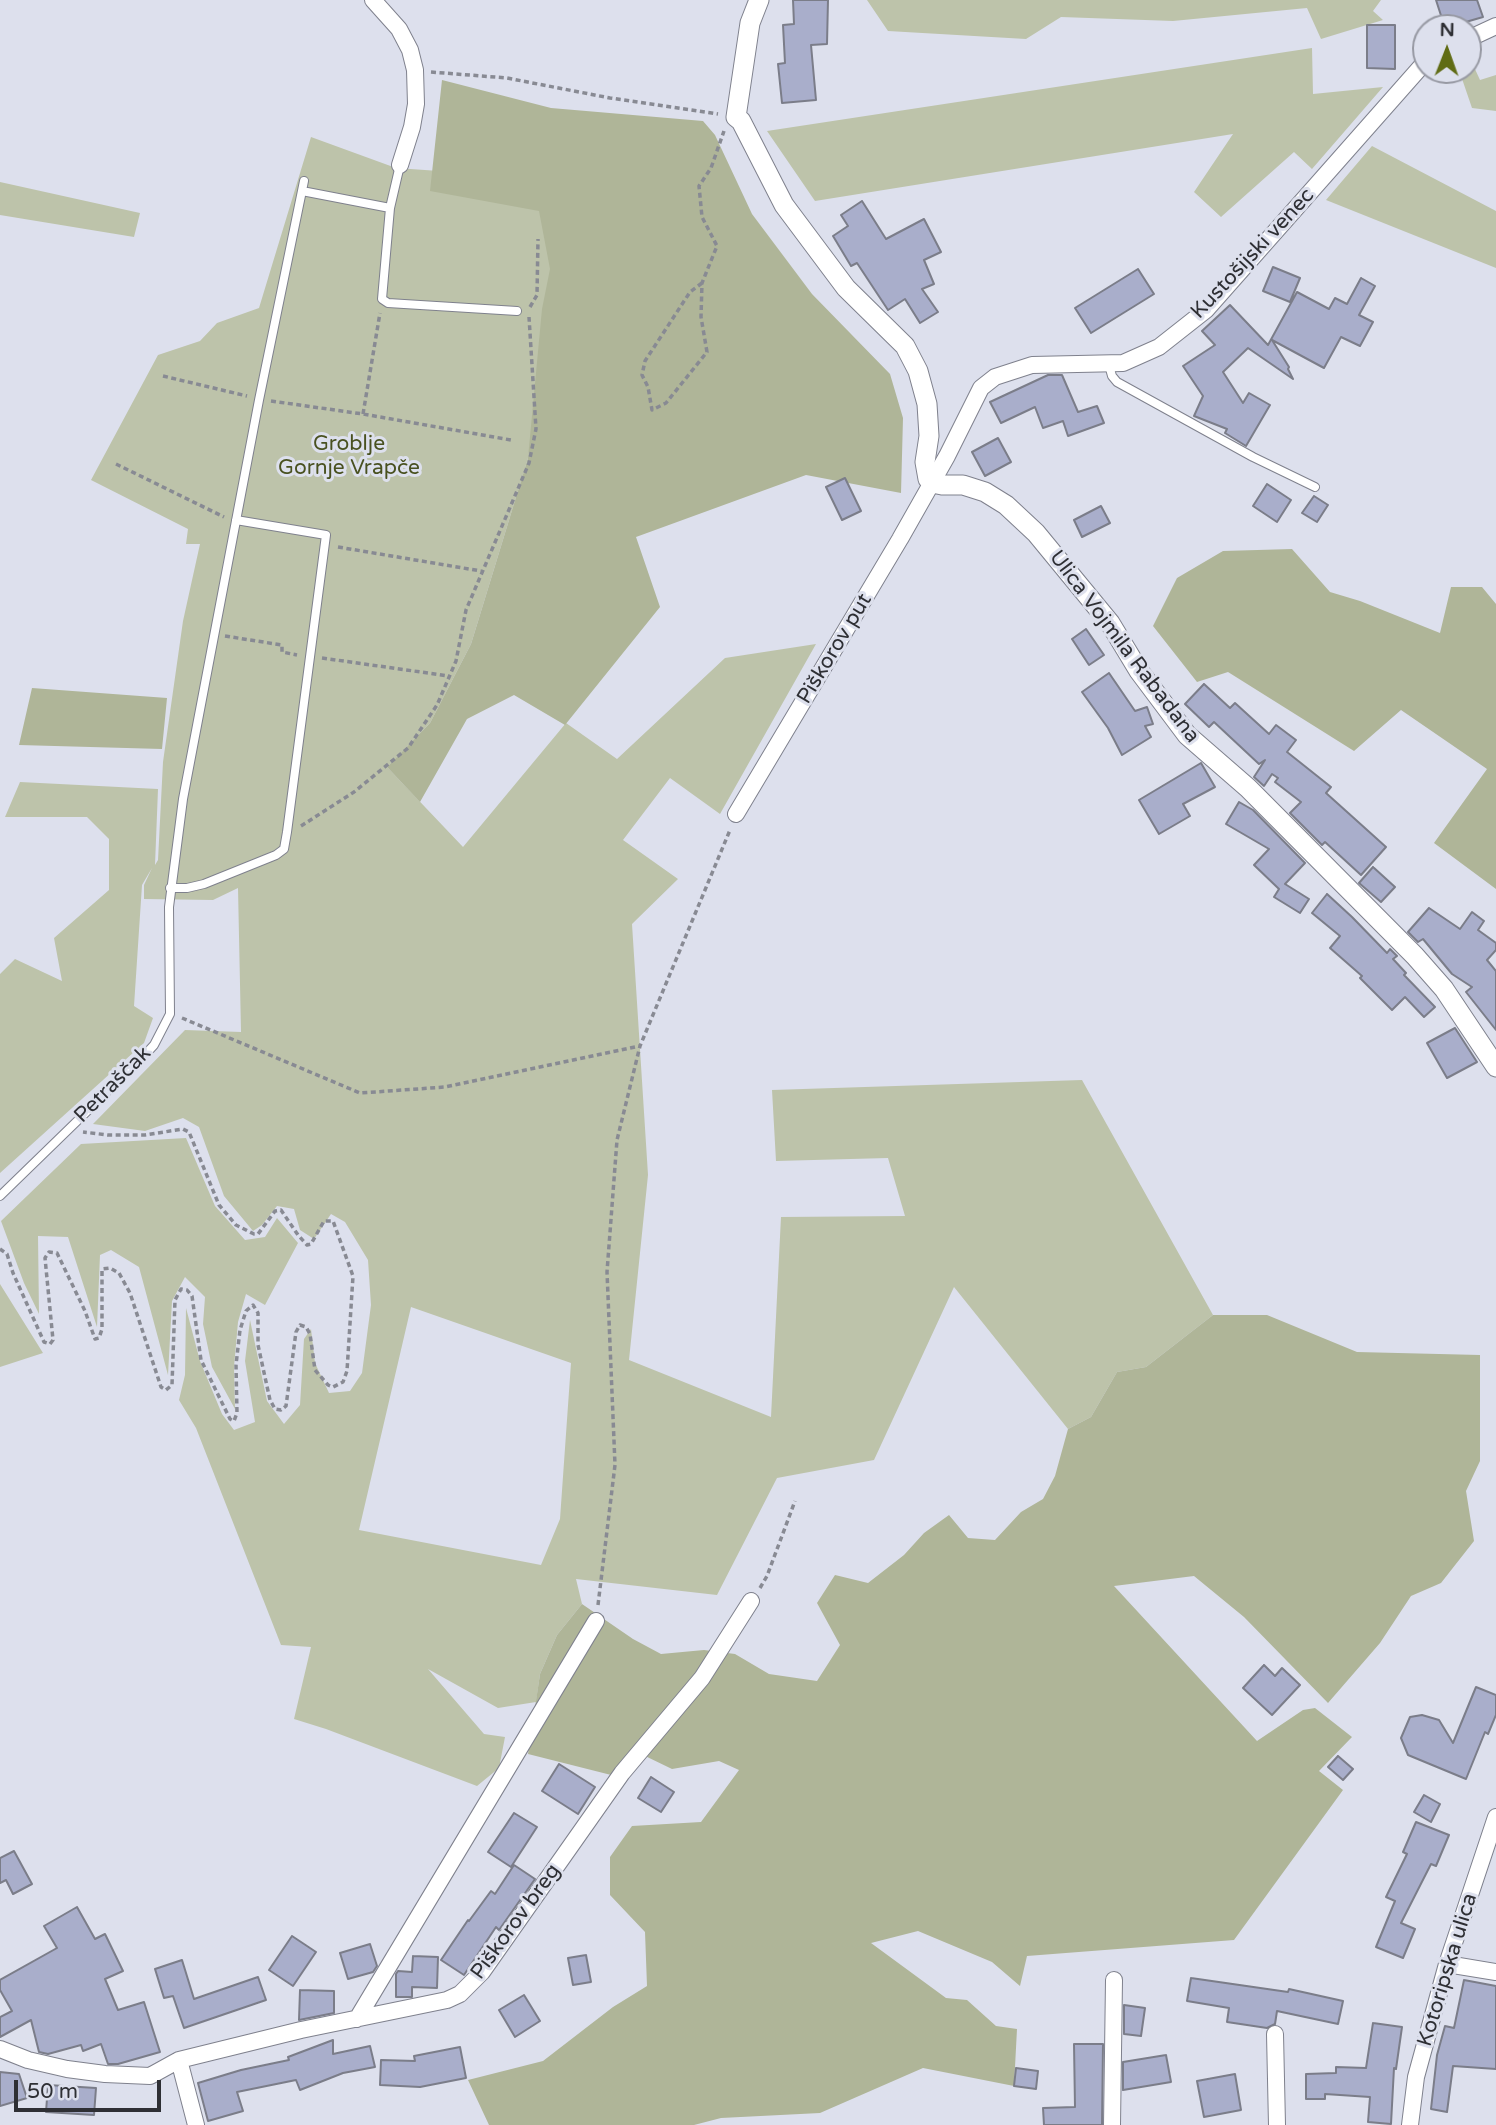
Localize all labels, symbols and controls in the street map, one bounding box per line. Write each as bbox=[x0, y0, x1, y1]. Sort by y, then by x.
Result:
north arrow bbox=[1412, 14, 1482, 84]
text: N bbox=[1440, 19, 1455, 41]
street label: Kustošijski venec bbox=[1186, 184, 1320, 324]
park label: Groblje Gornje Vrapče bbox=[278, 431, 420, 481]
street label: Ulica Vojmila Rabadana bbox=[1043, 546, 1205, 748]
street label: Piškorov put bbox=[792, 589, 878, 709]
street label: Petraščak bbox=[69, 1041, 157, 1129]
street label: Piškorov breg bbox=[466, 1859, 566, 1985]
street label: Kotoripska ulica bbox=[1413, 1890, 1483, 2050]
scale bar bbox=[18, 2066, 164, 2110]
text: 50 m bbox=[27, 2079, 78, 2104]

